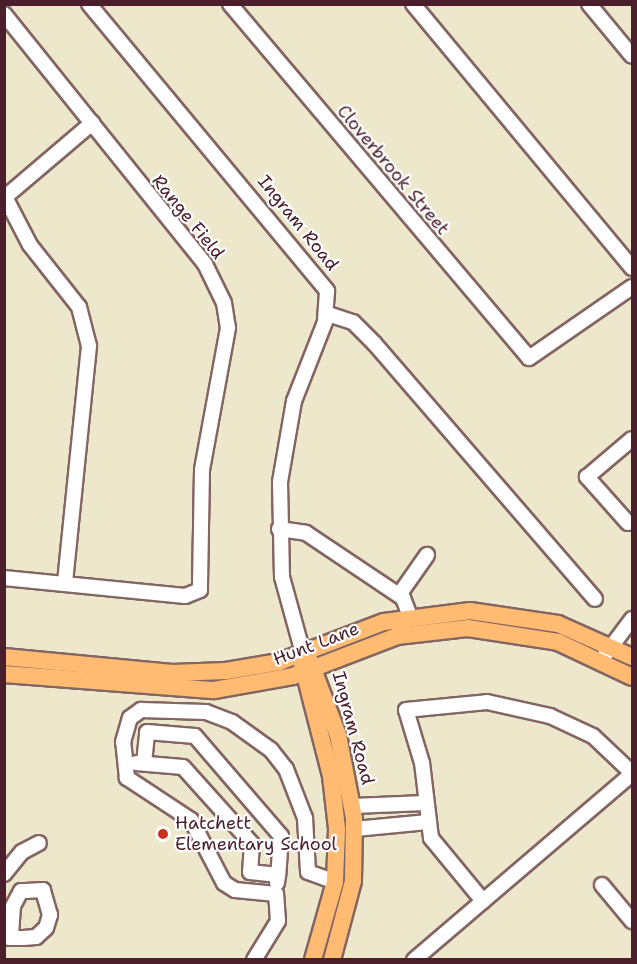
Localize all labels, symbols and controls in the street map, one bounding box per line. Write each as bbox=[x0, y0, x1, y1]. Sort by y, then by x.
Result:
street label: Cloverbrook Street bbox=[332, 101, 454, 239]
street label: Range Field bbox=[147, 170, 229, 264]
street label: Ingram Road bbox=[253, 171, 343, 275]
street label: Hunt Lane bbox=[270, 618, 362, 670]
street label: Ingram Road bbox=[328, 669, 378, 787]
place label: Hatchett Elementary School bbox=[175, 813, 337, 856]
marker: Hatchett Elementary School bbox=[156, 827, 170, 841]

